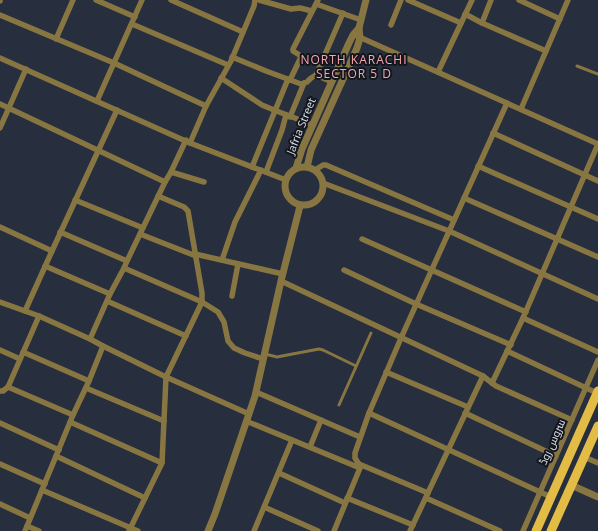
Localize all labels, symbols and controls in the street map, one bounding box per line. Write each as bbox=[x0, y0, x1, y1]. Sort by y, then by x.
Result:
district label: NORTH KARACHI SECTOR 5 D bbox=[300, 51, 408, 82]
street label: Jafria Street bbox=[282, 95, 319, 157]
street label: سروس روڈ bbox=[535, 417, 568, 467]

